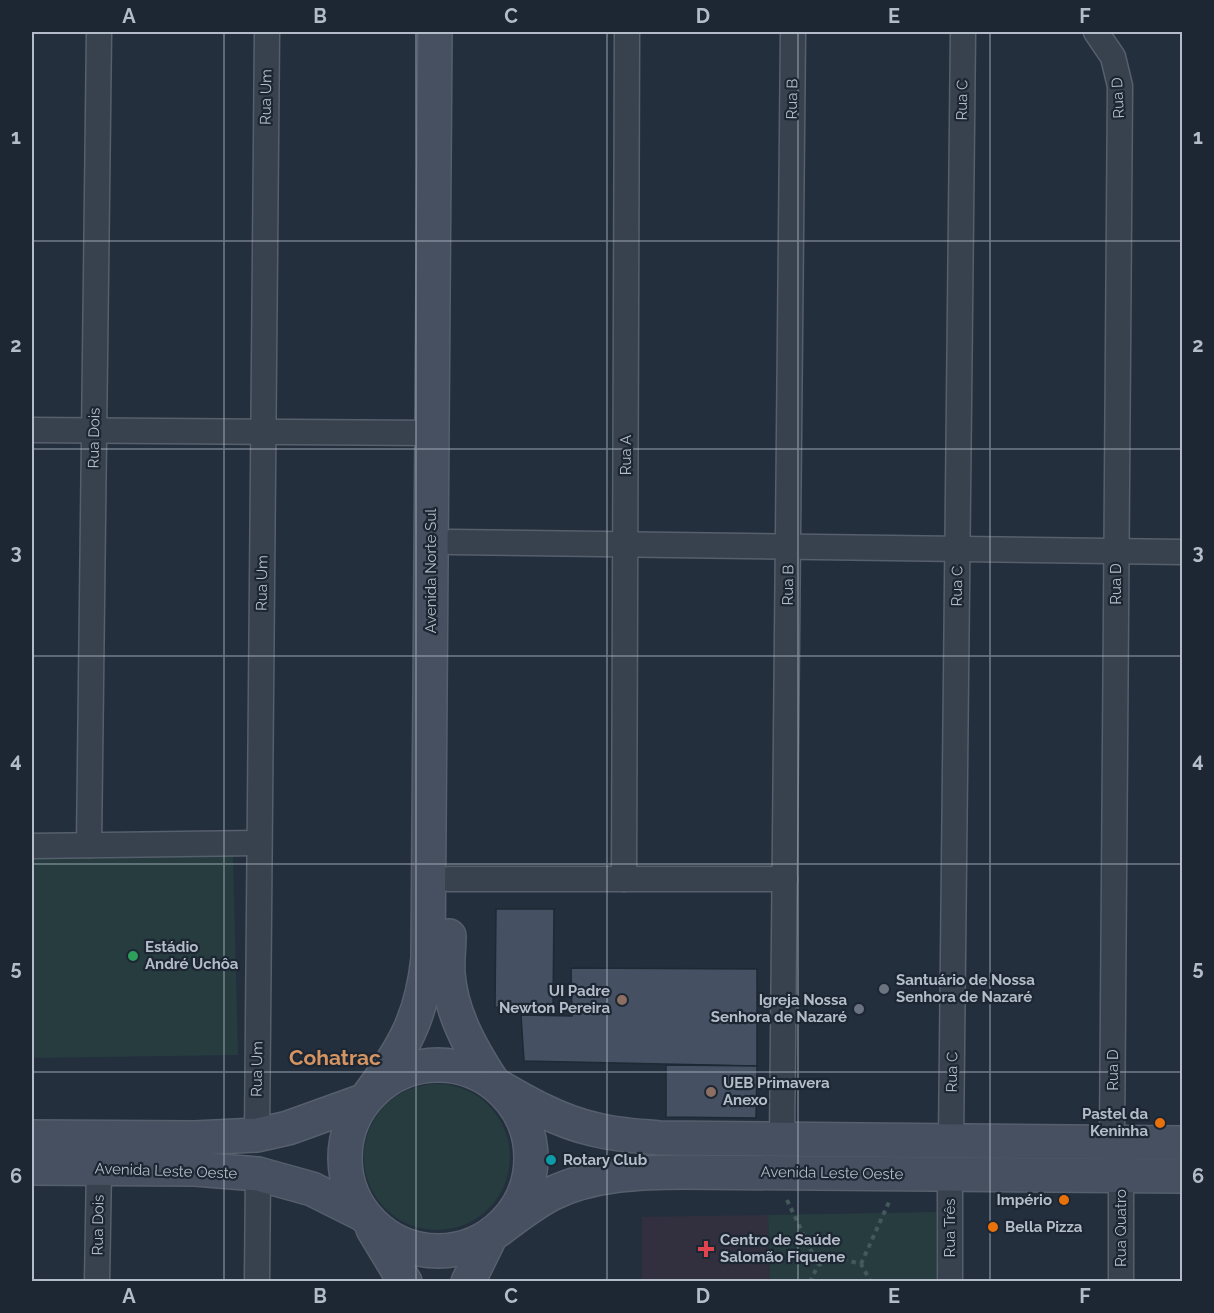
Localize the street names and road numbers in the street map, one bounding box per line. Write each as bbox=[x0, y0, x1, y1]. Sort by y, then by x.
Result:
street label: Rua Um bbox=[257, 69, 275, 125]
street label: Rua D bbox=[1108, 77, 1128, 119]
street label: Rua B bbox=[783, 79, 801, 119]
street label: Rua C bbox=[953, 79, 971, 121]
street label: Rua Dois bbox=[84, 407, 104, 469]
street label: Rua A bbox=[617, 435, 635, 475]
street label: Avenida Norte Sul bbox=[422, 508, 440, 633]
street label: Rua Um bbox=[253, 555, 271, 611]
street label: Rua D bbox=[1107, 563, 1125, 605]
street label: Rua B bbox=[779, 565, 797, 605]
street label: Rua C bbox=[948, 565, 966, 607]
street label: Rua Um bbox=[248, 1041, 266, 1097]
street label: Rua D bbox=[1104, 1049, 1122, 1091]
street label: Rua C bbox=[943, 1051, 961, 1093]
street label: Avenida Leste Oeste bbox=[94, 1160, 238, 1182]
street label: Avenida Leste Oeste bbox=[761, 1163, 904, 1183]
street label: Rua Quatro bbox=[1112, 1189, 1130, 1267]
street label: Rua Dois bbox=[88, 1194, 108, 1256]
street label: Rua Três bbox=[941, 1198, 959, 1258]

